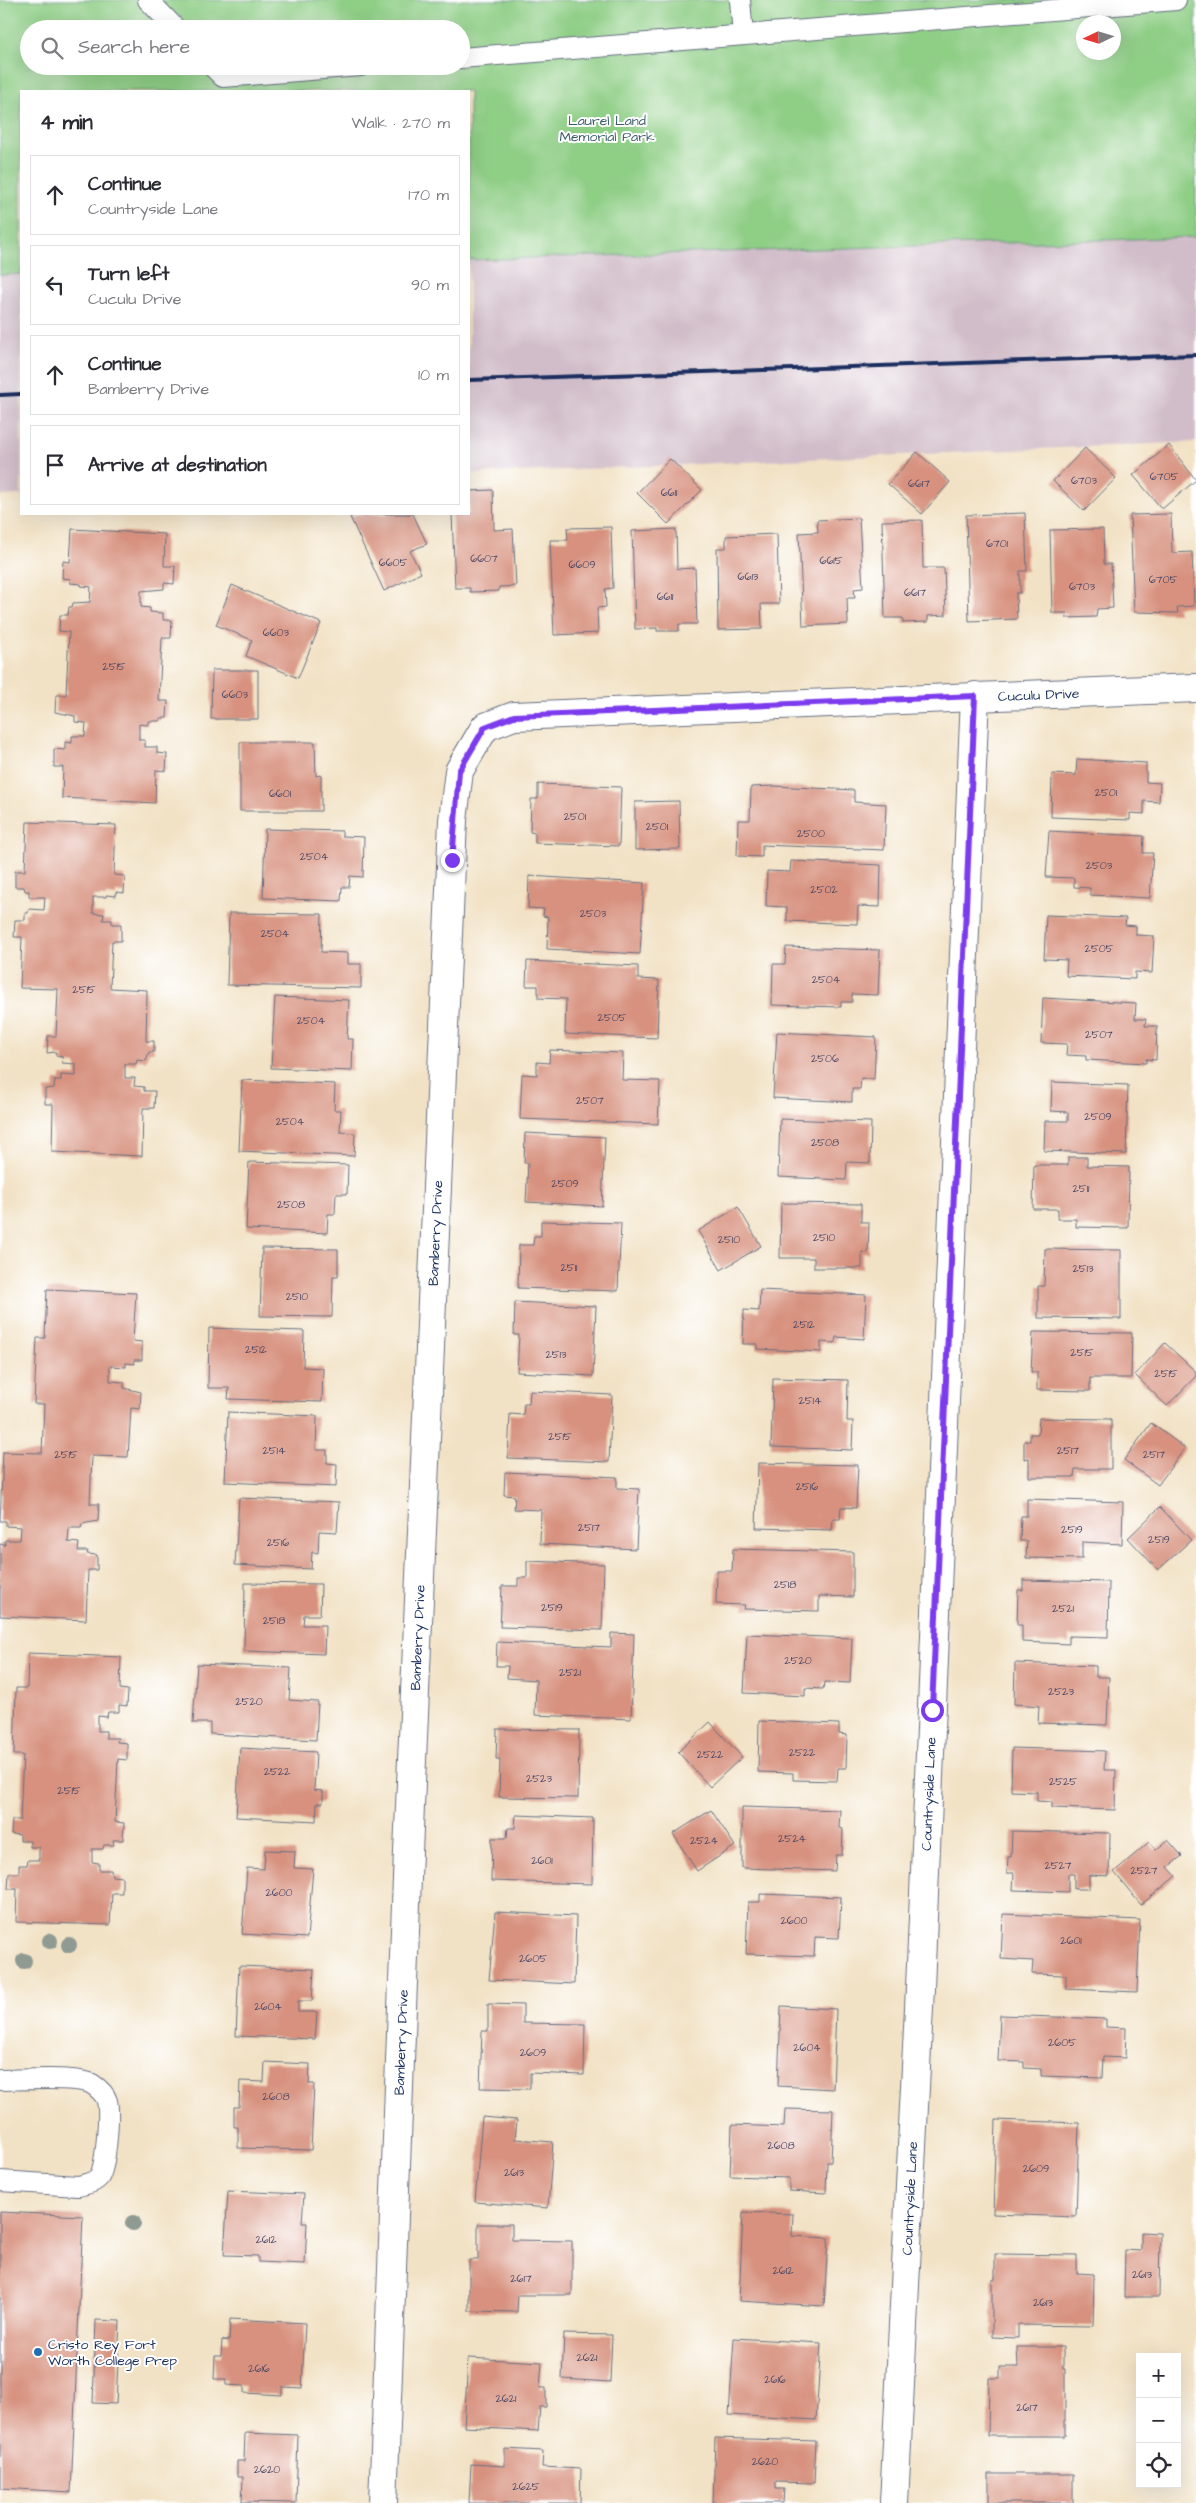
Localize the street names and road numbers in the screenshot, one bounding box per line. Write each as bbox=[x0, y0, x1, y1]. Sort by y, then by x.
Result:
street label: Cuculu Drive bbox=[997, 684, 1080, 707]
street label: Bamberry Drive bbox=[424, 1179, 448, 1286]
street label: Bamberry Drive bbox=[406, 1584, 431, 1691]
street label: Countryside Lane bbox=[917, 1736, 942, 1851]
street label: Bamberry Drive bbox=[390, 1989, 414, 2096]
street label: Countryside Lane bbox=[898, 2141, 923, 2256]

